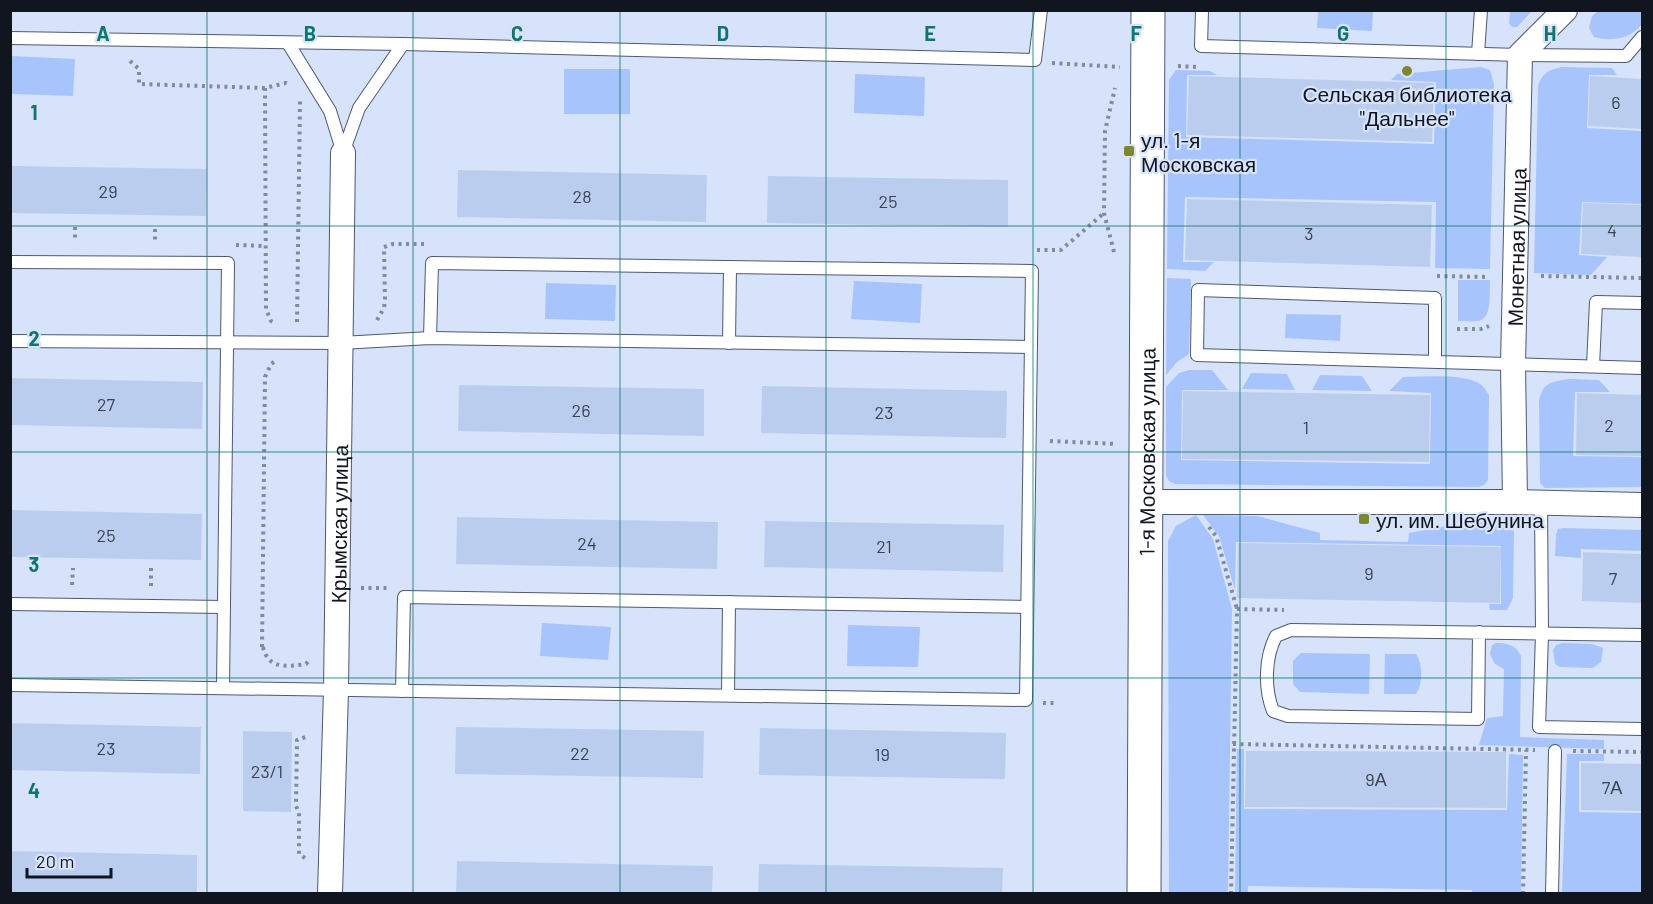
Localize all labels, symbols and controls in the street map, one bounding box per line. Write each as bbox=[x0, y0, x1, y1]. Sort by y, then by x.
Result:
text: A bbox=[96, 21, 110, 45]
text: B bbox=[304, 21, 316, 45]
text: C bbox=[511, 21, 523, 45]
text: D bbox=[717, 21, 729, 45]
text: E bbox=[924, 21, 936, 45]
text: F bbox=[1130, 21, 1142, 45]
text: G bbox=[1337, 21, 1349, 45]
text: H bbox=[1544, 21, 1556, 45]
marker: Сельская библиотека "Дальнее" bbox=[1400, 64, 1414, 78]
place label: Сельская библиотека "Дальнее" bbox=[1302, 81, 1512, 130]
house number: 6 bbox=[1611, 91, 1621, 113]
text: 1 bbox=[30, 100, 38, 124]
place label: ул. 1-я Московская bbox=[1141, 127, 1256, 176]
marker: ул. 1-я Московская bbox=[1122, 144, 1136, 158]
street label: Монетная улица bbox=[1501, 167, 1530, 326]
house number: 29 bbox=[98, 180, 118, 202]
house number: 28 bbox=[572, 185, 592, 207]
house number: 25 bbox=[879, 190, 897, 212]
house number: 4 bbox=[1607, 219, 1617, 241]
house number: 3 bbox=[1304, 222, 1314, 244]
text: 2 bbox=[28, 326, 40, 350]
street label: 1-я Московская улица bbox=[1133, 347, 1159, 556]
house number: 27 bbox=[97, 393, 116, 415]
house number: 26 bbox=[572, 399, 590, 421]
house number: 23 bbox=[875, 401, 893, 423]
house number: 2 bbox=[1604, 414, 1614, 436]
house number: 1 bbox=[1303, 416, 1309, 438]
street label: Крымская улица bbox=[325, 444, 352, 604]
place label: ул. им. Шебунина bbox=[1376, 507, 1544, 532]
marker: ул. им. Шебунина bbox=[1357, 512, 1371, 526]
house number: 25 bbox=[97, 524, 115, 546]
house number: 24 bbox=[577, 532, 597, 554]
house number: 21 bbox=[876, 535, 892, 557]
text: 3 bbox=[29, 552, 39, 576]
house number: 9 bbox=[1364, 562, 1374, 584]
house number: 7 bbox=[1609, 567, 1618, 589]
house number: 23 bbox=[97, 737, 115, 759]
house number: 22 bbox=[570, 742, 590, 764]
house number: 19 bbox=[874, 743, 890, 765]
house number: 23/1 bbox=[251, 760, 283, 782]
house number: 9А bbox=[1365, 768, 1387, 790]
house number: 7А bbox=[1602, 776, 1622, 798]
text: 4 bbox=[28, 778, 40, 802]
scale bar bbox=[27, 841, 111, 879]
text: 20 m bbox=[36, 850, 74, 872]

